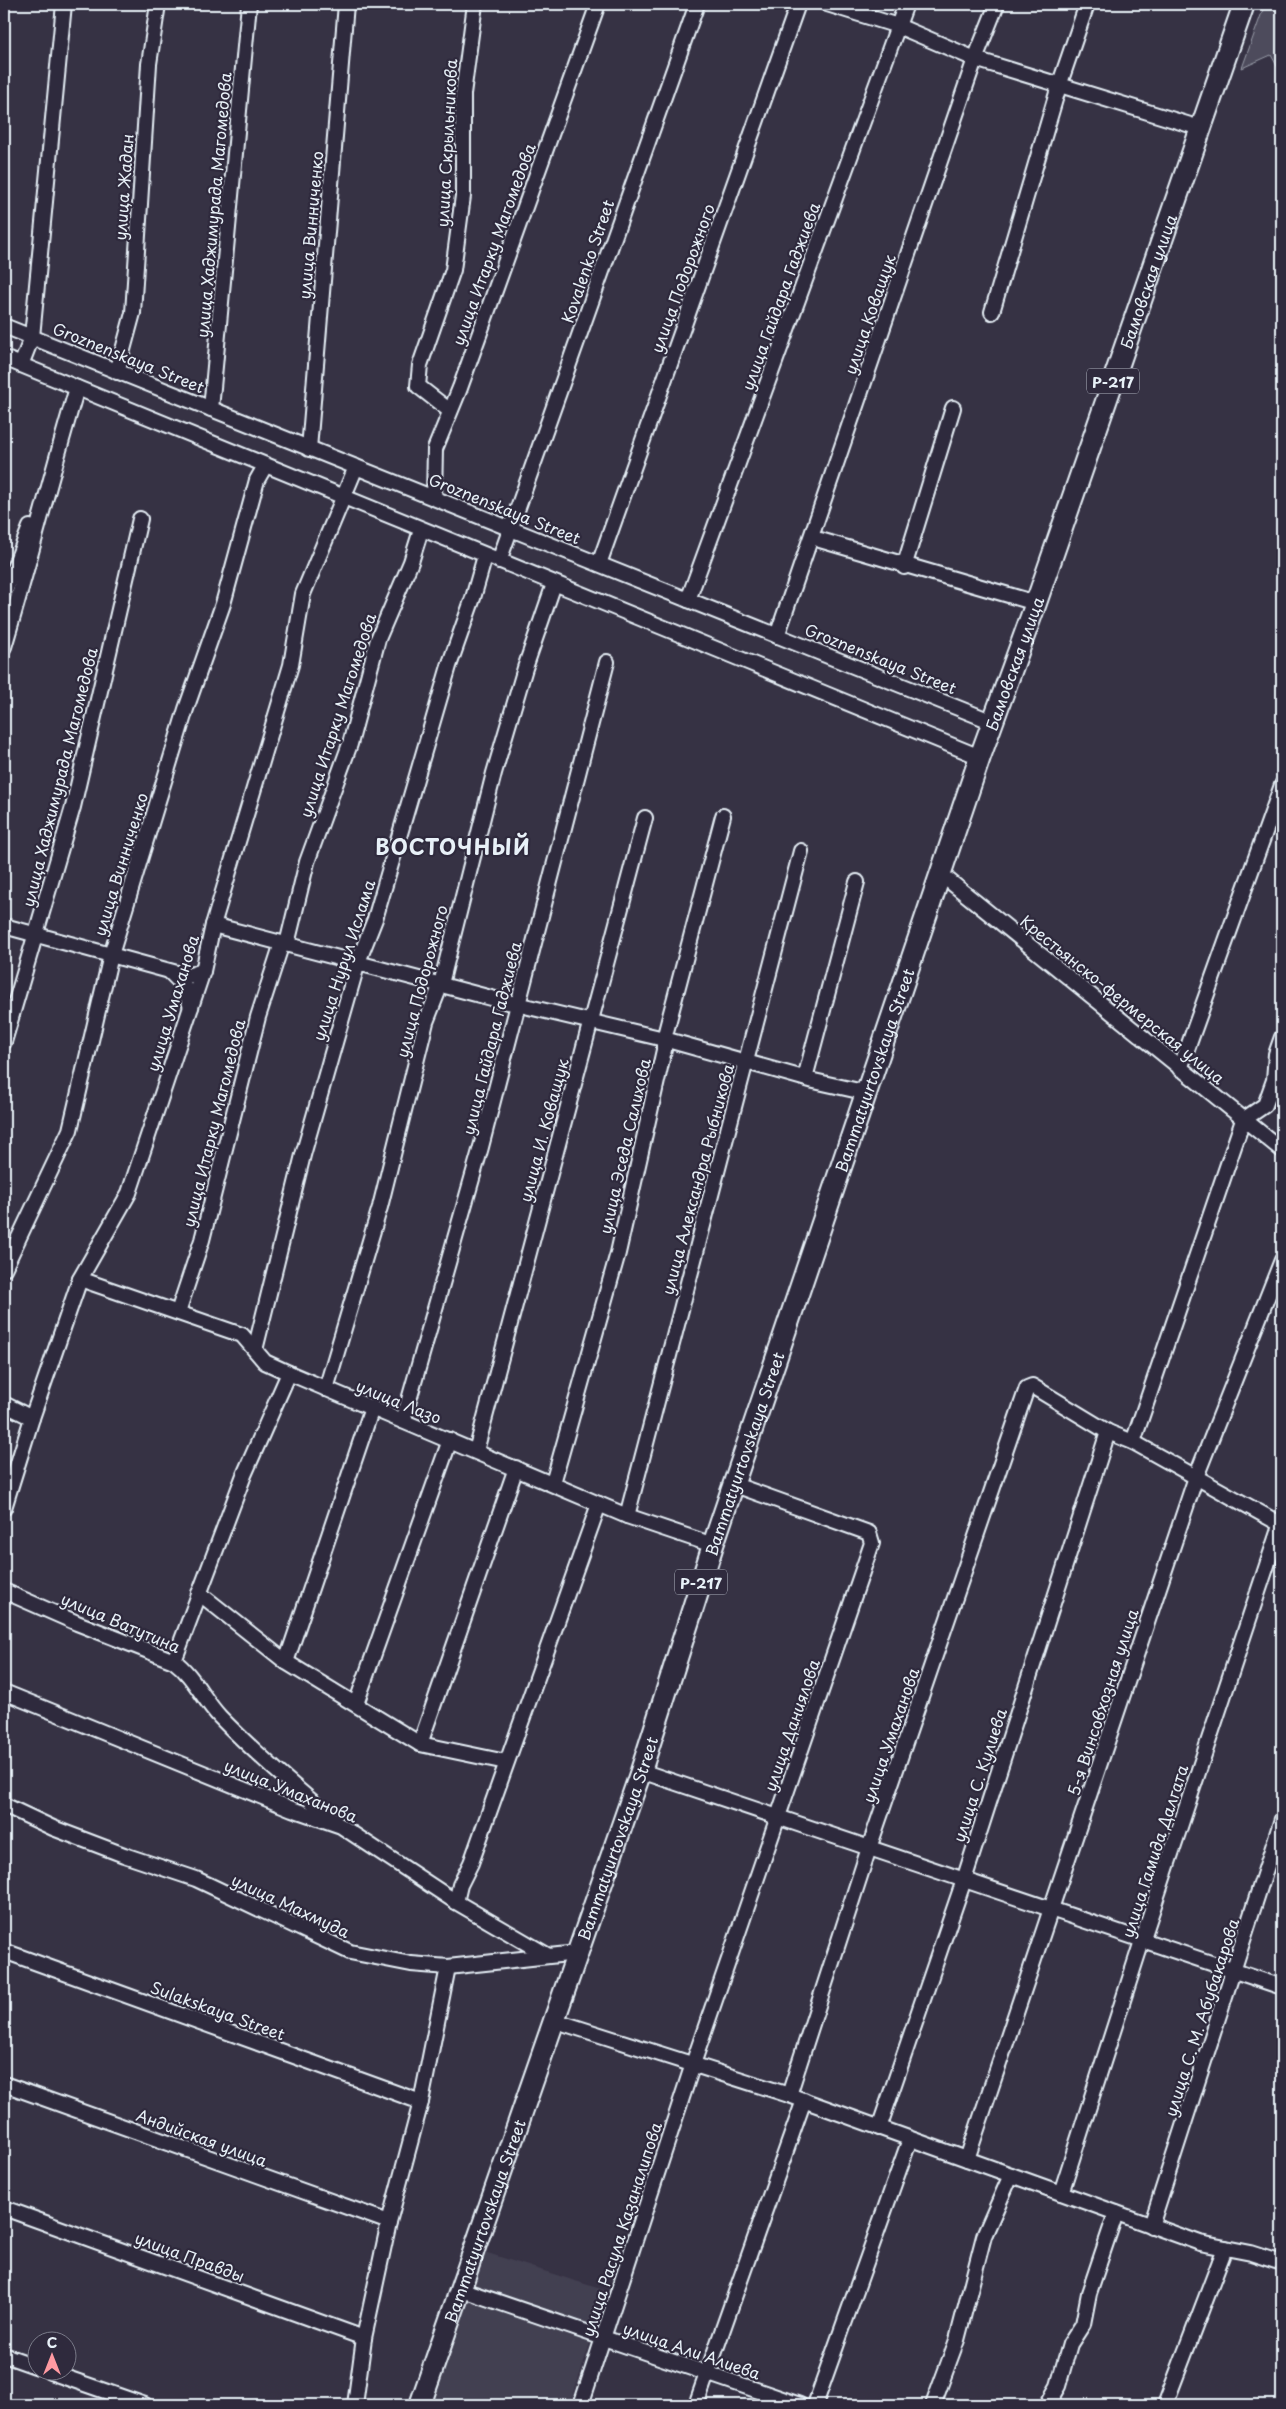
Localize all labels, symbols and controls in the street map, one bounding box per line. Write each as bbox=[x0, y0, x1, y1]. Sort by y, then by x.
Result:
street label: улица Скрыльникова bbox=[430, 58, 462, 228]
street label: улица Хаджимурада Магомедова bbox=[189, 71, 237, 339]
street label: улица Жадан bbox=[107, 133, 139, 241]
street label: улица Итарку Магомедова bbox=[445, 140, 541, 348]
street label: улица Винниченко bbox=[292, 150, 328, 300]
street label: Kovalenko Street bbox=[555, 196, 620, 326]
street label: улица Гайдара Гаджиева bbox=[735, 199, 825, 393]
street label: улица Подорожного bbox=[644, 200, 720, 356]
street label: Бамовская улица bbox=[1113, 211, 1182, 352]
street label: улица Коващук bbox=[837, 250, 901, 377]
street label: Groznenskaya Street bbox=[49, 316, 209, 399]
road number: Р-217 bbox=[1087, 368, 1139, 394]
street label: Groznenskaya Street bbox=[425, 467, 585, 550]
street label: Бамовская улица bbox=[979, 593, 1049, 734]
street label: улица Итарку Магомедова bbox=[293, 610, 381, 820]
street label: Groznenskaya Street bbox=[801, 617, 961, 700]
street label: улица Хаджимурада Магомедова bbox=[15, 645, 103, 909]
street label: улица Винниченко bbox=[87, 789, 153, 939]
district label: ВОСТОЧНЫЙ bbox=[375, 830, 531, 862]
street label: улица Нурул Ислама bbox=[306, 876, 380, 1044]
street label: улица Подорожного bbox=[389, 902, 453, 1060]
street label: Крестьянско-фермерская улица bbox=[1016, 909, 1230, 1089]
street label: улица Умаханова bbox=[140, 932, 204, 1074]
street label: улица Гайдара Гаджиева bbox=[455, 939, 527, 1137]
street label: Bammatyurtovskaya Street bbox=[828, 964, 920, 1175]
street label: улица Итарку Магомедова bbox=[176, 1016, 250, 1230]
street label: улица И. Коващук bbox=[512, 1055, 574, 1204]
street label: улица Эседа Салихова bbox=[592, 1056, 656, 1236]
street label: улица Александра Рыбникова bbox=[655, 1061, 739, 1297]
street label: Bammatyurtovskaya Street bbox=[698, 1348, 790, 1559]
street label: улица Лазо bbox=[353, 1373, 445, 1429]
road number: Р-217 bbox=[675, 1570, 727, 1594]
street label: улица Ватутина bbox=[58, 1586, 184, 1658]
street label: 5-я Винсовхозная улица bbox=[1060, 1606, 1144, 1798]
street label: улица Даниялова bbox=[757, 1656, 825, 1794]
street label: улица Умаханова bbox=[856, 1664, 924, 1806]
street label: улица С. Кулиева bbox=[946, 1705, 1012, 1845]
street label: Bammatyurtovskaya Street bbox=[571, 1733, 663, 1944]
street label: улица Умаханова bbox=[221, 1752, 361, 1828]
street label: улица Гамида Далгата bbox=[1115, 1761, 1193, 1941]
street label: улица Махмуда bbox=[228, 1867, 354, 1943]
street label: улица С. М. Абубакарова bbox=[1158, 1915, 1244, 2119]
street label: Sulakskaya Street bbox=[147, 1975, 289, 2046]
street label: Андийская улица bbox=[133, 2102, 271, 2172]
street label: Bammatyurtovskaya Street bbox=[438, 2115, 531, 2326]
street label: улица Расула Казаналипова bbox=[575, 2119, 667, 2339]
street label: улица Правды bbox=[132, 2225, 248, 2287]
street label: улица Али Алиева bbox=[620, 2315, 764, 2385]
north arrow bbox=[28, 2332, 78, 2382]
text: С bbox=[47, 2332, 57, 2353]

